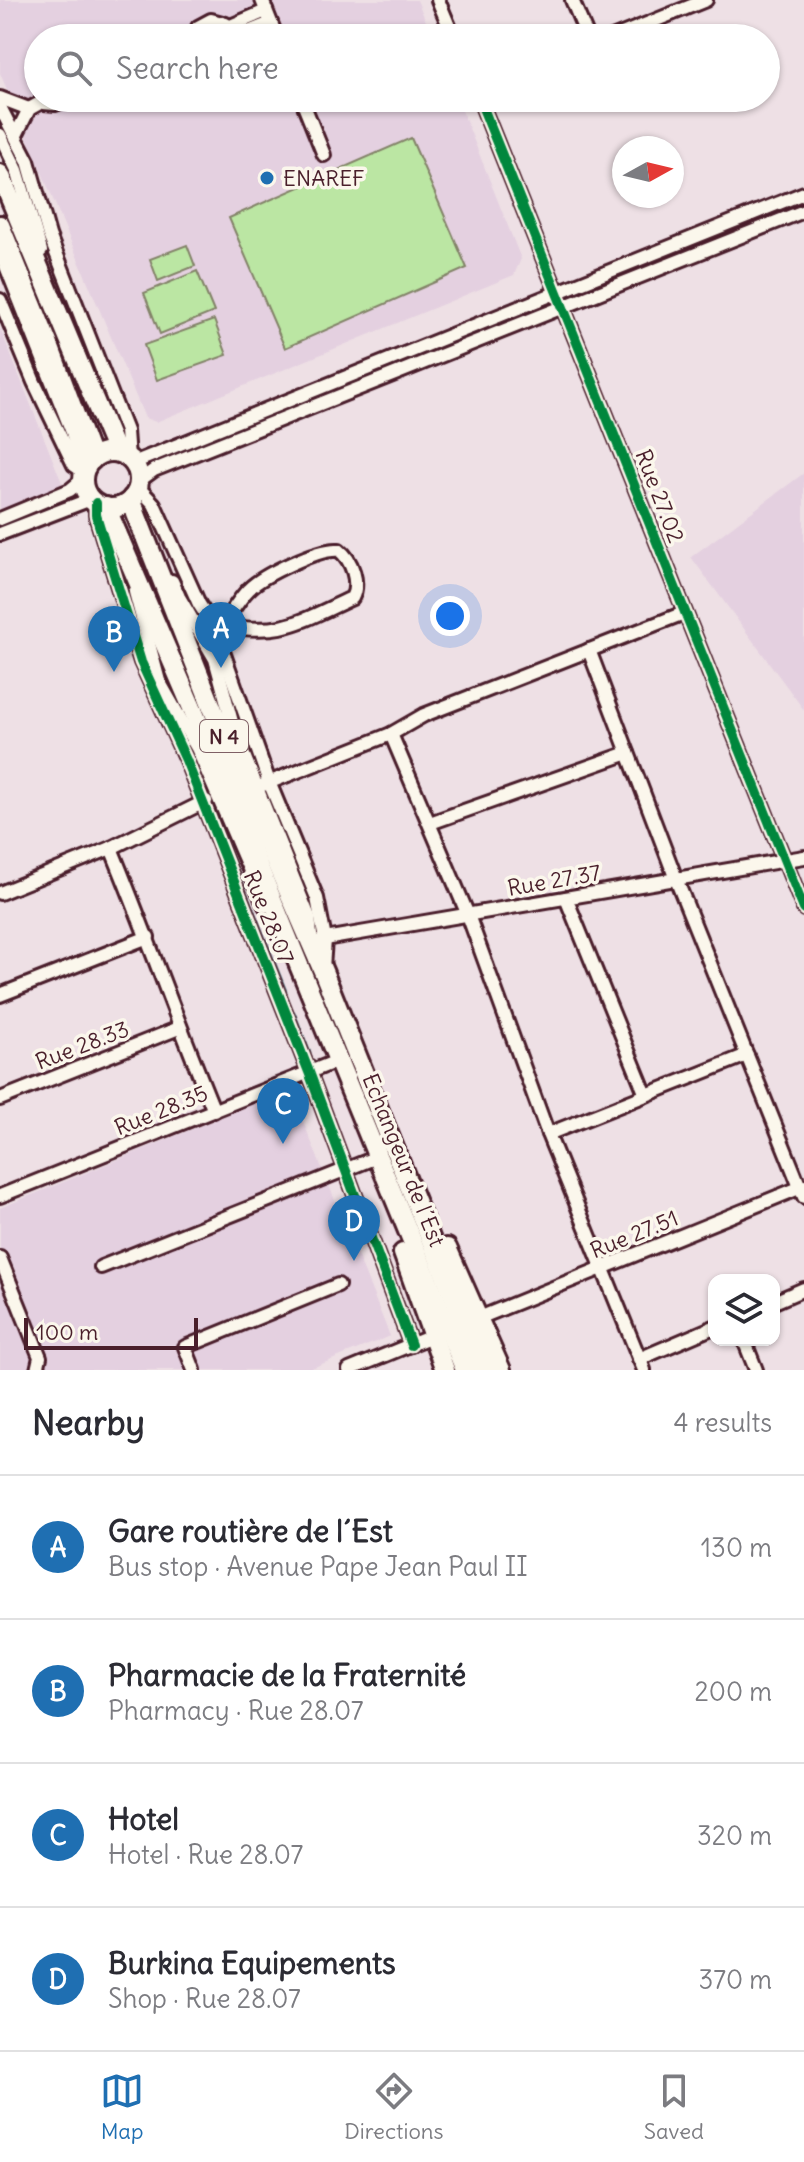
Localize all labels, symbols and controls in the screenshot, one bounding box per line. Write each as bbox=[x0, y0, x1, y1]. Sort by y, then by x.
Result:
search box bbox=[24, 24, 780, 112]
icon: search bbox=[52, 46, 96, 90]
text: Search here bbox=[116, 49, 279, 87]
north arrow bbox=[612, 136, 684, 208]
place label: ENAREF bbox=[283, 164, 365, 192]
marker: ENAREF bbox=[258, 169, 276, 187]
street label: Rue 27.02 bbox=[629, 445, 691, 547]
your location bbox=[430, 596, 470, 636]
pin: A bbox=[195, 602, 247, 668]
pin: B bbox=[88, 606, 140, 672]
road number: N 4 bbox=[200, 720, 248, 752]
street label: Rue 27.37 bbox=[505, 858, 603, 902]
street label: Rue 28.07 bbox=[238, 866, 300, 968]
street label: Rue 28.33 bbox=[31, 1014, 133, 1076]
street label: Echangeur de l´Est bbox=[356, 1069, 452, 1251]
pin: C bbox=[257, 1078, 309, 1144]
street label: Rue 28.35 bbox=[110, 1079, 212, 1141]
pin: D bbox=[328, 1195, 380, 1261]
street label: Rue 27.51 bbox=[586, 1204, 682, 1264]
map controls bbox=[708, 1274, 780, 1346]
button: layers bbox=[708, 1274, 780, 1346]
scale bar bbox=[24, 1314, 198, 1350]
text: 100 m bbox=[36, 1318, 98, 1346]
text: Nearby bbox=[32, 1401, 145, 1444]
text: 4 results bbox=[674, 1406, 772, 1439]
text: Gare routière de l´Est bbox=[108, 1512, 393, 1550]
text: A bbox=[50, 1531, 66, 1564]
text: 130 m bbox=[701, 1531, 772, 1564]
text: Bus stop · Avenue Pape Jean Paul II bbox=[108, 1550, 528, 1583]
text: Pharmacie de la Fraternité bbox=[108, 1656, 466, 1694]
text: B bbox=[49, 1675, 67, 1708]
text: 200 m bbox=[695, 1675, 772, 1708]
text: Pharmacy · Rue 28.07 bbox=[108, 1694, 363, 1727]
text: Hotel bbox=[108, 1800, 179, 1838]
text: C bbox=[49, 1819, 67, 1852]
text: 320 m bbox=[697, 1819, 772, 1852]
text: Hotel · Rue 28.07 bbox=[108, 1838, 303, 1871]
text: Burkina Equipements bbox=[108, 1944, 396, 1982]
text: D bbox=[49, 1963, 67, 1996]
text: 370 m bbox=[698, 1963, 772, 1996]
text: Shop · Rue 28.07 bbox=[108, 1982, 301, 2015]
tab: Map bbox=[100, 2069, 144, 2145]
tab: Directions bbox=[344, 2069, 444, 2145]
tab: Saved bbox=[644, 2069, 704, 2145]

